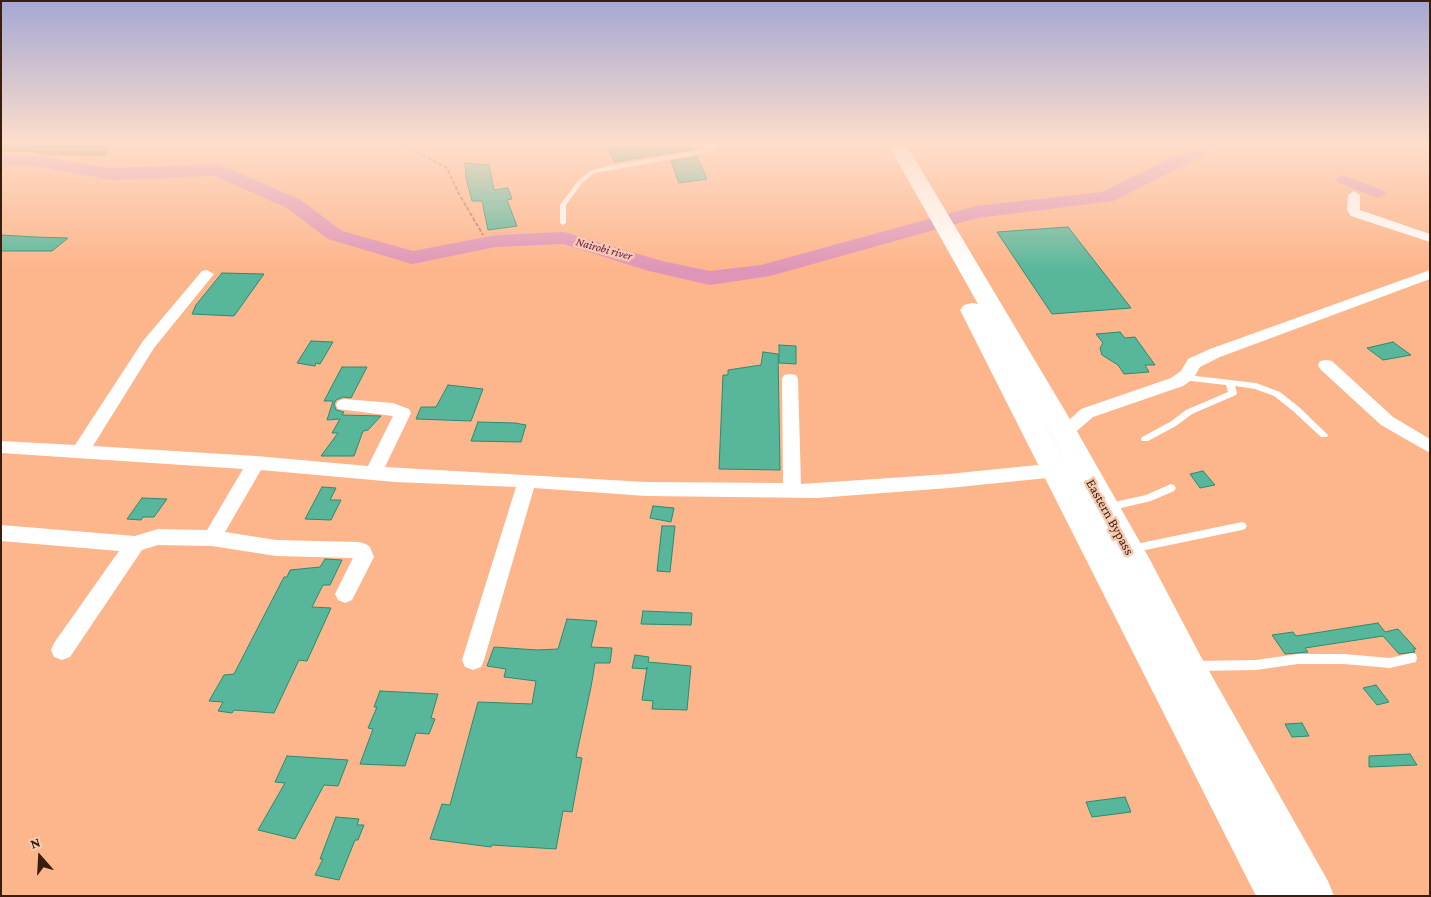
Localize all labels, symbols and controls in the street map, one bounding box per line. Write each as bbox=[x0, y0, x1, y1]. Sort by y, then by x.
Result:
water label: Nairobi river bbox=[574, 235, 634, 263]
street label: Eastern Bypass bbox=[1082, 476, 1138, 558]
north arrow bbox=[15, 832, 65, 882]
text: N bbox=[28, 834, 42, 852]

